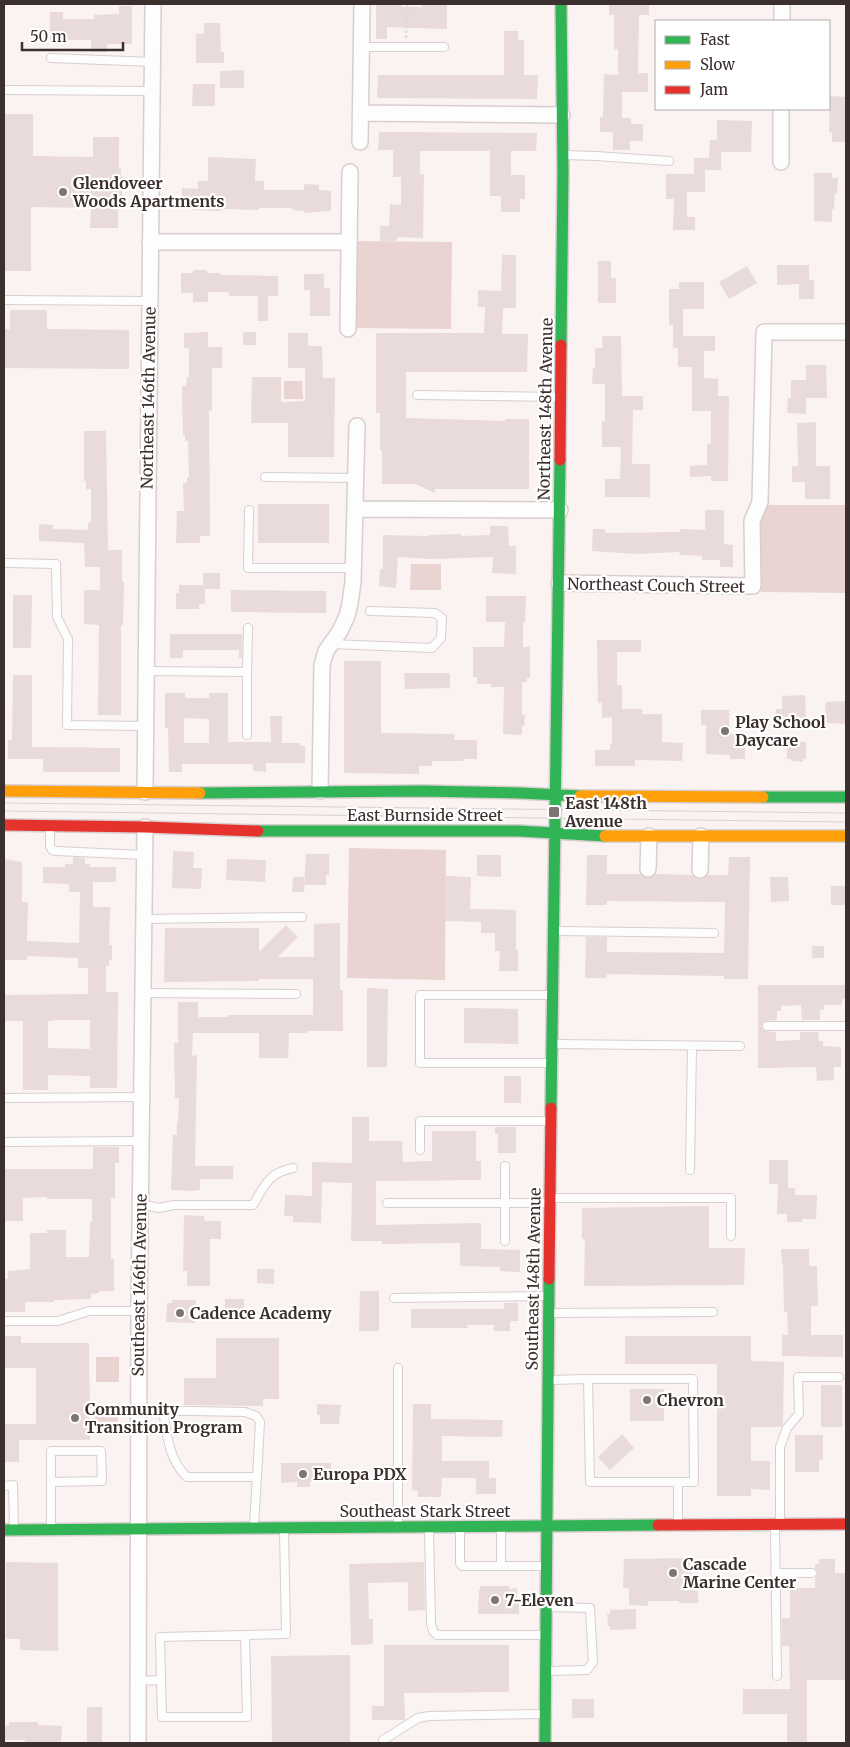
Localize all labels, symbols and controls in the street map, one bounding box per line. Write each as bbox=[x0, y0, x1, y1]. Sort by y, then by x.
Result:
scale bar bbox=[22, 20, 124, 52]
legend bbox=[655, 20, 830, 110]
text: 50 m bbox=[30, 27, 67, 46]
text: Fast bbox=[700, 30, 730, 49]
text: Slow bbox=[700, 55, 735, 74]
text: Jam bbox=[699, 80, 728, 99]
place label: Glendoveer Woods Apartments bbox=[72, 173, 225, 211]
marker: Glendoveer Woods Apartments bbox=[57, 186, 69, 198]
street label: Northeast 146th Avenue bbox=[136, 307, 160, 489]
street label: Northeast 148th Avenue bbox=[533, 318, 557, 500]
street label: Northeast Couch Street bbox=[567, 573, 746, 597]
place label: Play School Daycare bbox=[735, 712, 826, 750]
marker: Play School Daycare bbox=[719, 725, 731, 737]
place label: East 148th Avenue bbox=[564, 793, 647, 831]
street label: East Burnside Street bbox=[347, 805, 504, 825]
marker: East 148th Avenue bbox=[547, 805, 561, 819]
street label: Southeast 148th Avenue bbox=[521, 1187, 545, 1371]
street label: Southeast 146th Avenue bbox=[127, 1194, 151, 1376]
place label: Cadence Academy bbox=[190, 1303, 332, 1323]
marker: Cadence Academy bbox=[174, 1307, 186, 1319]
place label: Chevron bbox=[657, 1390, 724, 1410]
marker: Chevron bbox=[641, 1394, 653, 1406]
place label: Community Transition Program bbox=[85, 1399, 243, 1437]
marker: Community Transition Program bbox=[69, 1412, 81, 1424]
place label: Europa PDX bbox=[313, 1464, 407, 1484]
marker: Europa PDX bbox=[297, 1468, 309, 1480]
street label: Southeast Stark Street bbox=[339, 1501, 511, 1521]
place label: Cascade Marine Center bbox=[683, 1554, 797, 1592]
marker: Cascade Marine Center bbox=[667, 1567, 679, 1579]
place label: 7-Eleven bbox=[505, 1590, 574, 1610]
marker: 7-Eleven bbox=[489, 1594, 501, 1606]

